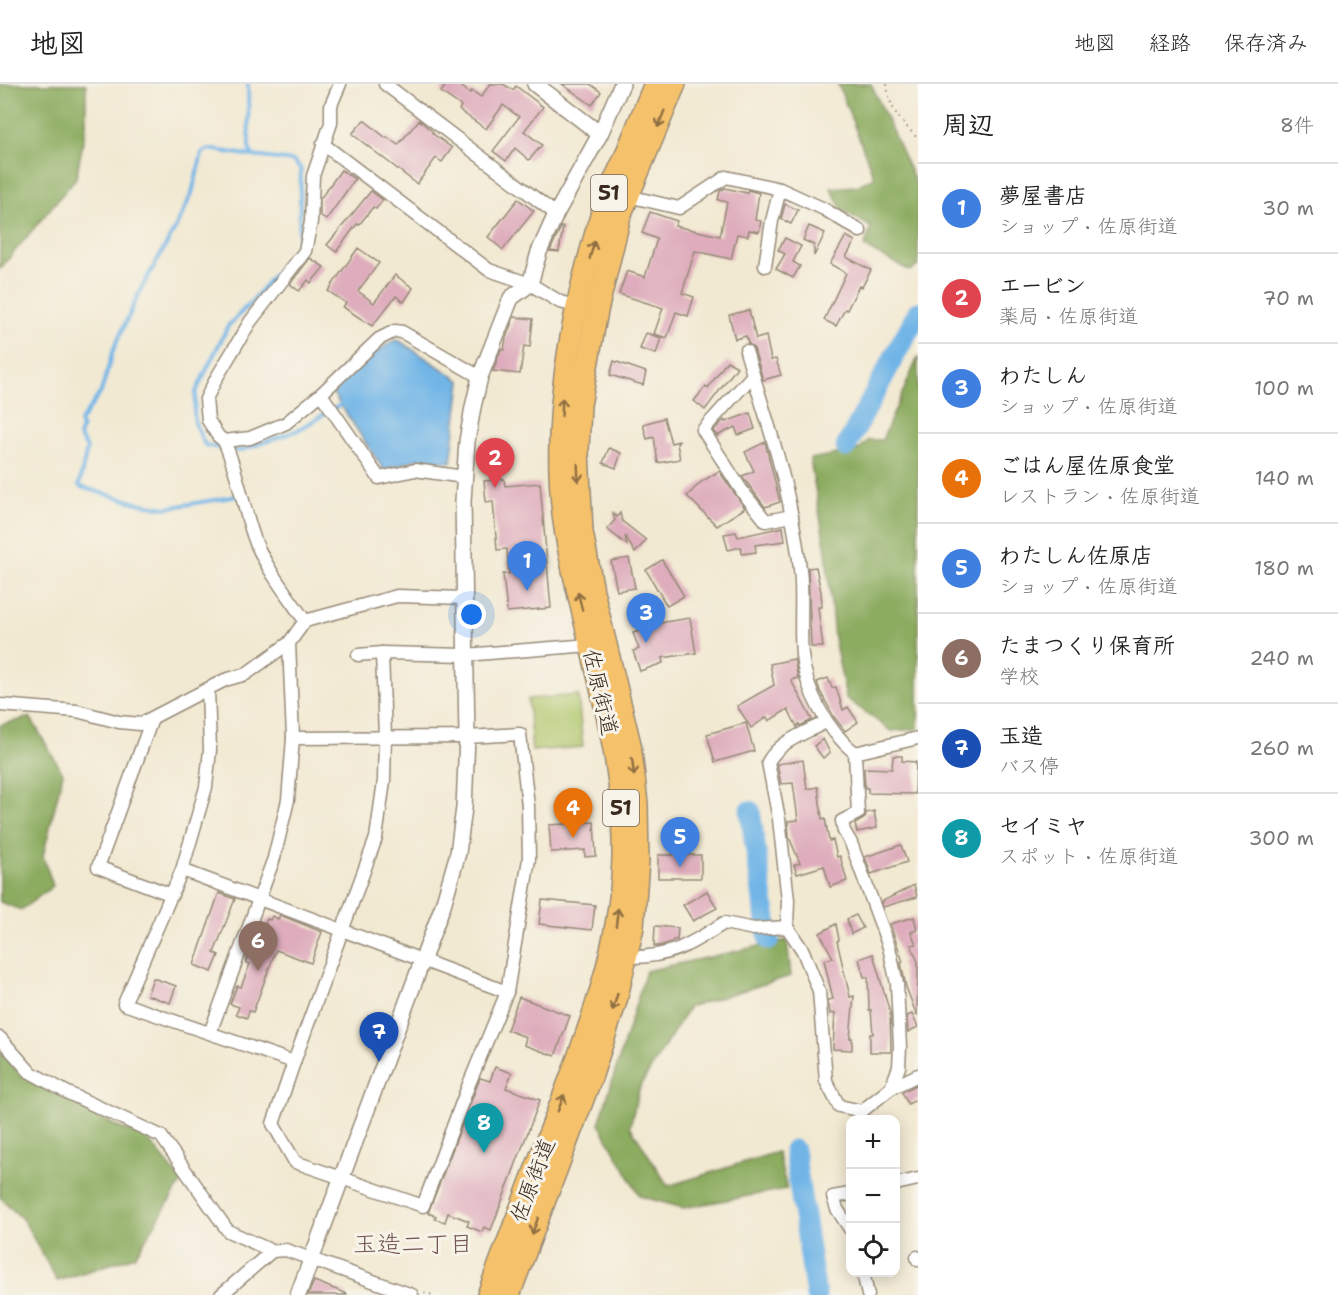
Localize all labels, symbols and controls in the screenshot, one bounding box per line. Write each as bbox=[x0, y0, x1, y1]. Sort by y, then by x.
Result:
text: 地図 bbox=[30, 24, 86, 62]
text: 地図 bbox=[1074, 29, 1116, 57]
text: 経路 bbox=[1149, 29, 1191, 57]
text: 保存済み bbox=[1224, 29, 1308, 57]
text: 周辺 bbox=[942, 107, 994, 142]
one-way arrow bbox=[655, 109, 666, 128]
text: 8件 bbox=[1280, 112, 1314, 138]
road number: 51 bbox=[591, 175, 627, 211]
text: 夢屋書店 bbox=[999, 181, 1087, 210]
text: 1 bbox=[957, 195, 966, 221]
text: 30 m bbox=[1262, 195, 1314, 221]
text: ショップ · 佐原街道 bbox=[999, 213, 1177, 239]
one-way arrow bbox=[587, 241, 598, 260]
text: エービン bbox=[999, 271, 1086, 300]
text: 2 bbox=[955, 285, 969, 311]
text: 70 m bbox=[1262, 285, 1314, 311]
text: 薬局 · 佐原街道 bbox=[999, 303, 1138, 329]
text: わたしん bbox=[999, 361, 1087, 390]
text: 3 bbox=[955, 375, 969, 401]
text: 100 m bbox=[1254, 375, 1314, 401]
text: ショップ · 佐原街道 bbox=[999, 393, 1177, 419]
one-way arrow bbox=[556, 398, 567, 418]
pin: 2 bbox=[476, 438, 514, 488]
text: ごはん屋佐原食堂 bbox=[999, 451, 1175, 480]
one-way arrow bbox=[573, 463, 584, 483]
text: 4 bbox=[955, 465, 969, 491]
text: 140 m bbox=[1255, 465, 1314, 491]
text: レストラン · 佐原街道 bbox=[999, 483, 1200, 509]
text: わたしん佐原店 bbox=[999, 541, 1153, 570]
pin: 1 bbox=[508, 542, 546, 591]
text: 5 bbox=[955, 555, 968, 581]
text: 180 m bbox=[1254, 555, 1314, 581]
text: ショップ · 佐原街道 bbox=[999, 573, 1177, 599]
one-way arrow bbox=[573, 591, 585, 610]
pin: 3 bbox=[626, 594, 666, 643]
your location bbox=[457, 600, 486, 629]
text: たまつくり保育所 bbox=[999, 631, 1175, 660]
text: 6 bbox=[955, 645, 969, 671]
text: 240 m bbox=[1249, 645, 1314, 671]
street label: 佐原街道 bbox=[576, 646, 625, 738]
text: 学校 bbox=[999, 663, 1039, 689]
text: 玉造 bbox=[999, 721, 1043, 750]
text: 7 bbox=[955, 735, 969, 761]
text: 260 m bbox=[1249, 735, 1314, 761]
text: バス停 bbox=[999, 753, 1059, 779]
one-way arrow bbox=[627, 757, 638, 777]
pin: 4 bbox=[554, 788, 592, 838]
road number: 51 bbox=[603, 790, 639, 826]
text: セイミヤ bbox=[999, 811, 1087, 840]
pin: 5 bbox=[660, 818, 700, 867]
text: 8 bbox=[955, 825, 969, 851]
text: 300 m bbox=[1248, 825, 1314, 851]
text: スポット · 佐原街道 bbox=[999, 843, 1178, 869]
one-way arrow bbox=[612, 907, 623, 927]
pin: 6 bbox=[238, 922, 278, 971]
one-way arrow bbox=[609, 992, 620, 1011]
pin: 7 bbox=[360, 1012, 398, 1062]
one-way arrow bbox=[556, 1094, 567, 1113]
pin: 8 bbox=[464, 1104, 504, 1153]
map controls bbox=[846, 1115, 900, 1277]
button: + bbox=[846, 1115, 900, 1169]
street label: 佐原街道 bbox=[503, 1134, 562, 1226]
button: − bbox=[846, 1169, 900, 1223]
one-way arrow bbox=[529, 1216, 540, 1235]
button: locate bbox=[846, 1223, 900, 1277]
district label: 玉造二丁目 bbox=[353, 1228, 473, 1260]

